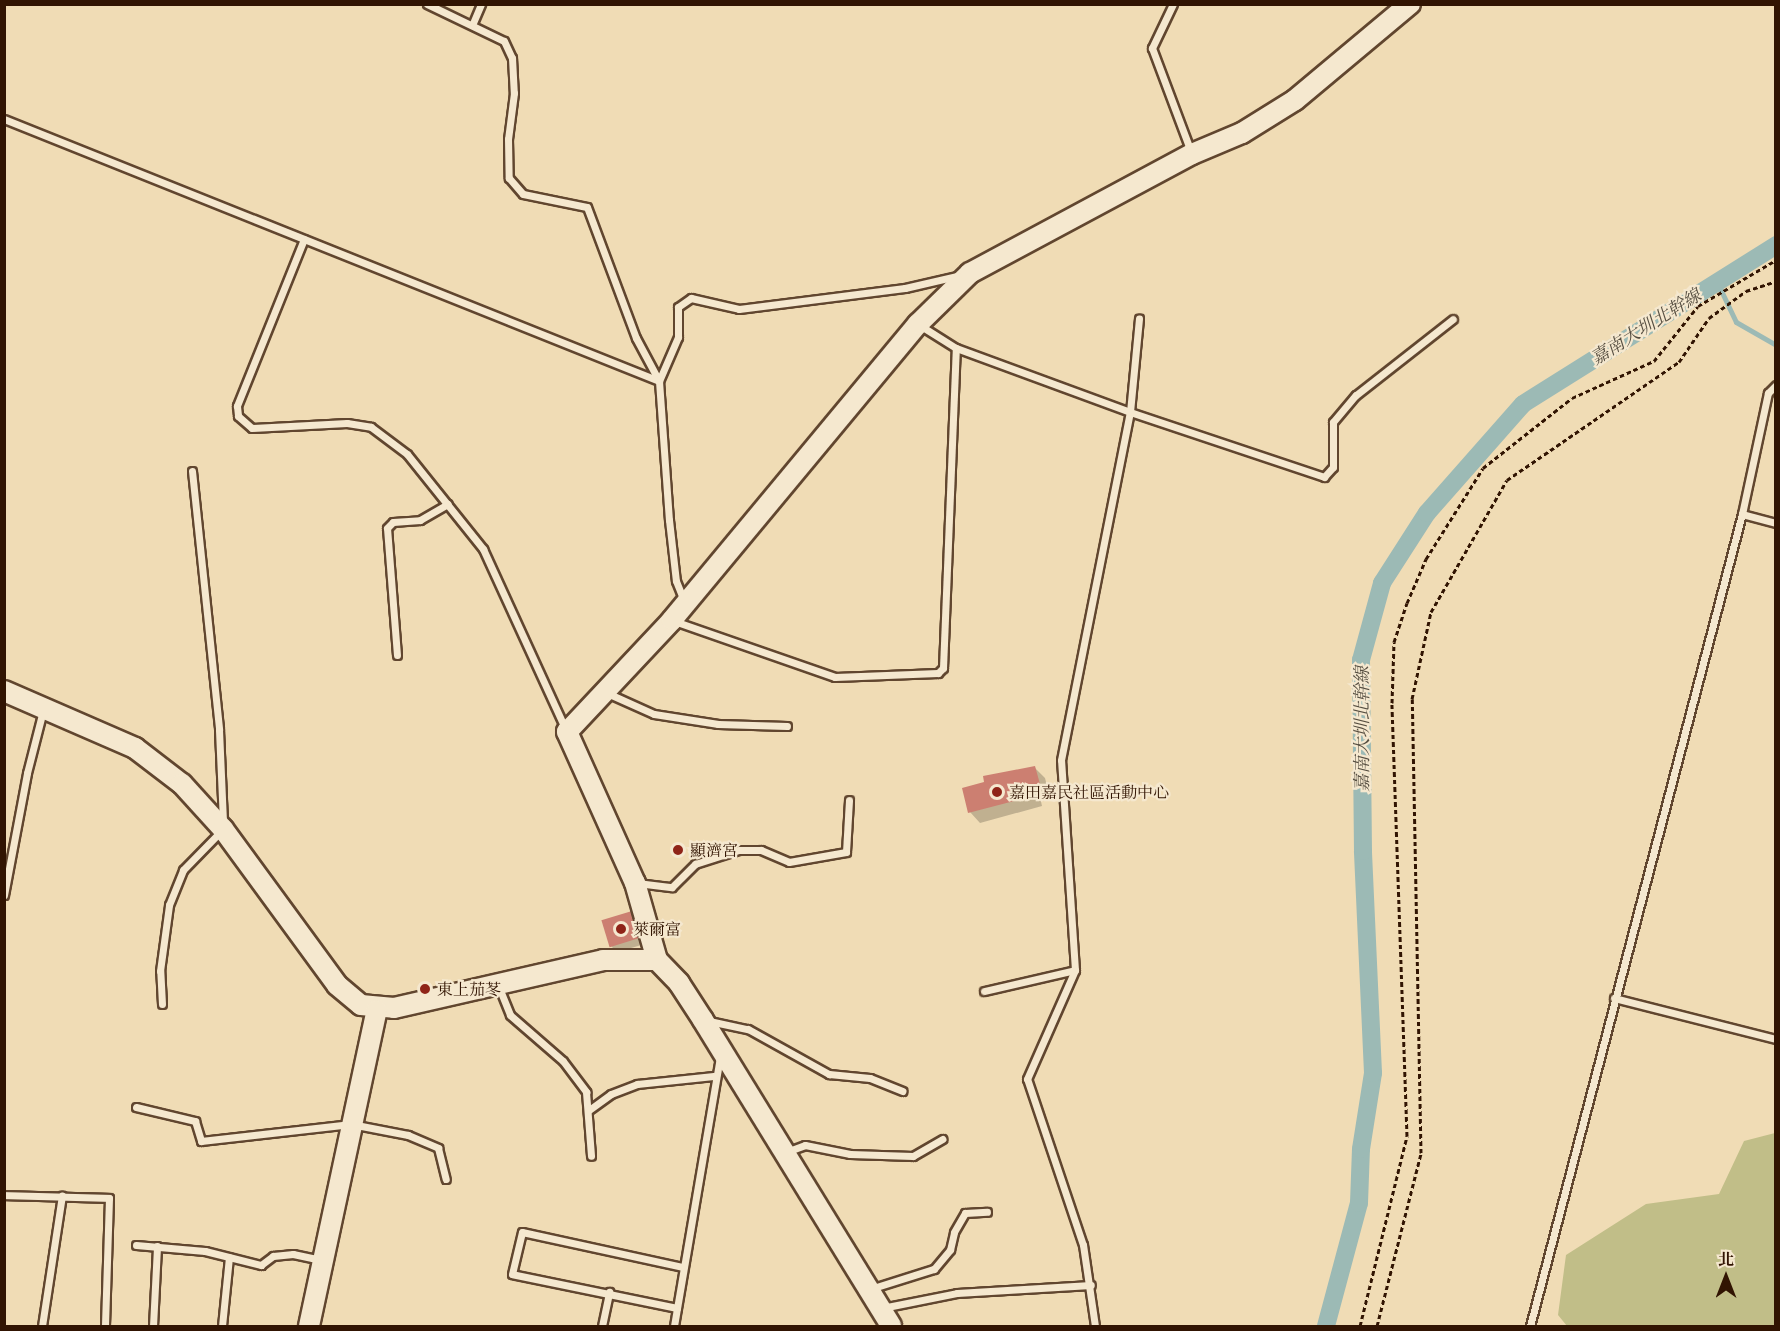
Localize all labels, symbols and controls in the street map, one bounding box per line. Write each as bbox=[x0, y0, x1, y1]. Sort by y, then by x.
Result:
water label: 嘉南大圳北幹線 bbox=[1587, 284, 1705, 370]
water label: 嘉南大圳北幹線 bbox=[1351, 666, 1373, 792]
place label: 嘉田嘉民社區活動中心 bbox=[1009, 782, 1169, 802]
marker: 嘉田嘉民社區活動中心 bbox=[990, 785, 1004, 799]
place label: 顯濟宮 bbox=[690, 840, 738, 860]
marker: 顯濟宮 bbox=[671, 843, 685, 857]
place label: 萊爾富 bbox=[633, 919, 681, 939]
marker: 萊爾富 bbox=[614, 922, 628, 936]
place label: 東上茄苳 bbox=[437, 979, 501, 999]
marker: 東上茄苳 bbox=[418, 982, 432, 996]
north arrow bbox=[1696, 1247, 1756, 1307]
text: 北 bbox=[1718, 1249, 1734, 1269]

